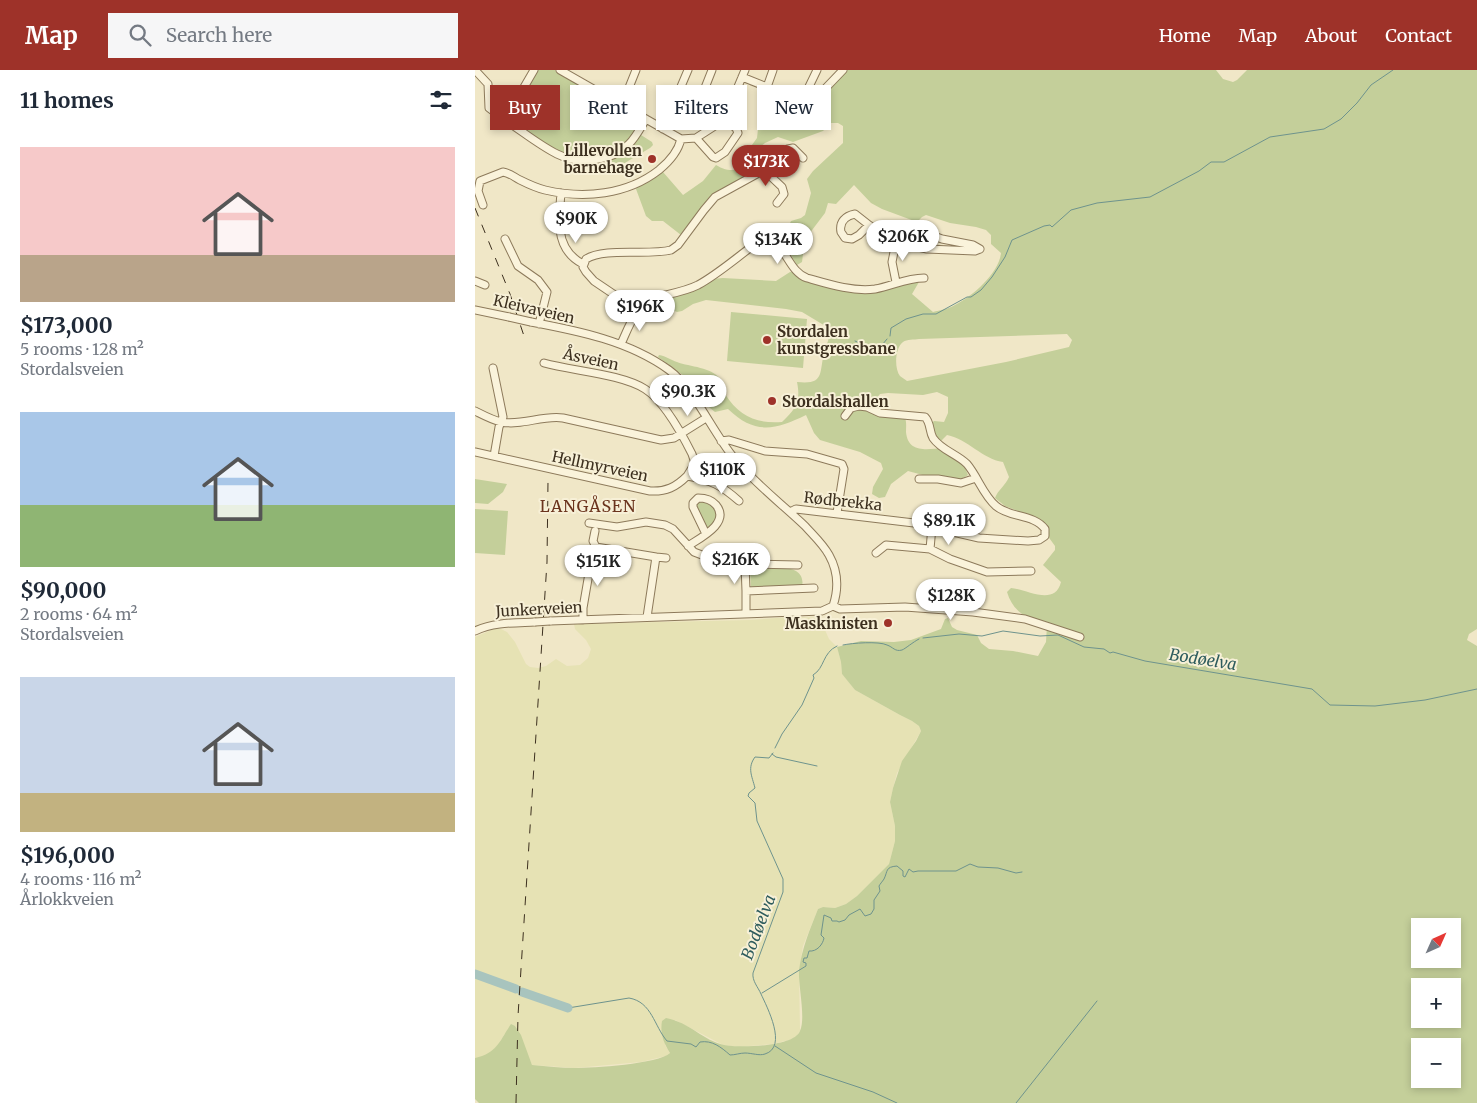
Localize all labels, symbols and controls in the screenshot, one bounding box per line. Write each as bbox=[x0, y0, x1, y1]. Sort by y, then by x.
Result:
search box bbox=[108, 13, 458, 58]
text: Map bbox=[25, 20, 78, 51]
icon: search bbox=[126, 21, 154, 49]
text: Search here bbox=[166, 23, 272, 47]
text: Home bbox=[1159, 24, 1211, 47]
text: Map bbox=[1239, 24, 1277, 47]
text: About bbox=[1305, 24, 1357, 47]
text: Contact bbox=[1385, 24, 1452, 47]
chip: Buy bbox=[490, 85, 560, 130]
chip: Rent bbox=[570, 85, 646, 130]
chip: Filters bbox=[656, 85, 747, 130]
chip: New bbox=[757, 85, 831, 130]
icon: filters bbox=[427, 86, 455, 114]
text: 11 homes bbox=[20, 87, 114, 114]
place label: Lillevollen barnehage bbox=[563, 141, 642, 177]
pin: $173K bbox=[731, 144, 801, 187]
text: $173K bbox=[743, 151, 789, 171]
marker: Lillevollen barnehage bbox=[646, 153, 658, 165]
icon: home bbox=[193, 179, 283, 269]
pin: $90K bbox=[546, 202, 606, 244]
text: $90K bbox=[555, 208, 597, 228]
pin: $206K bbox=[868, 220, 938, 262]
pin: $134K bbox=[743, 222, 813, 265]
text: $206K bbox=[877, 226, 929, 246]
text: $134K bbox=[754, 229, 802, 249]
street label: Kleivaveien bbox=[491, 290, 577, 328]
pin: $196K bbox=[605, 290, 675, 332]
text: $196K bbox=[616, 296, 664, 316]
text: $173,000 bbox=[20, 312, 113, 339]
place label: Stordalen kunstgressbane bbox=[777, 322, 896, 358]
marker: Stordalen kunstgressbane bbox=[761, 334, 773, 346]
text: 5 rooms · 128 m² bbox=[20, 339, 144, 359]
street label: Åsveien bbox=[560, 342, 621, 374]
text: Stordalsveien bbox=[20, 359, 124, 379]
pin: $90.3K bbox=[647, 374, 729, 417]
text: $90.3K bbox=[660, 381, 716, 401]
place label: Stordalshallen bbox=[782, 392, 889, 411]
marker: Stordalshallen bbox=[766, 395, 778, 407]
icon: home bbox=[193, 444, 283, 534]
street label: Hellmyrveien bbox=[550, 447, 650, 485]
pin: $110K bbox=[687, 452, 757, 495]
text: $110K bbox=[699, 459, 745, 479]
street label: Rødbrekka bbox=[803, 487, 883, 515]
district label: LANGÅSEN bbox=[540, 495, 636, 516]
pin: $89.1K bbox=[908, 504, 990, 546]
text: $89.1K bbox=[923, 510, 975, 530]
pin: $216K bbox=[700, 542, 770, 585]
pin: $151K bbox=[563, 544, 633, 587]
text: $216K bbox=[711, 549, 759, 569]
text: $151K bbox=[576, 551, 620, 571]
text: $90,000 bbox=[20, 577, 107, 604]
pin: $128K bbox=[916, 578, 986, 621]
text: $128K bbox=[927, 585, 975, 605]
street label: Junkerveien bbox=[494, 597, 583, 621]
text: 2 rooms · 64 m² bbox=[20, 604, 138, 624]
place label: Maskinisten bbox=[785, 614, 878, 633]
marker: Maskinisten bbox=[882, 617, 894, 629]
text: Stordalsveien bbox=[20, 624, 124, 644]
water label: Bodøelva bbox=[1168, 644, 1238, 674]
icon: home bbox=[193, 709, 283, 799]
text: $196,000 bbox=[20, 842, 115, 869]
text: 4 rooms · 116 m² bbox=[20, 869, 141, 889]
text: Årlokkveien bbox=[20, 889, 114, 909]
water label: Bodøelva bbox=[737, 892, 779, 962]
north arrow bbox=[1411, 918, 1461, 968]
map controls bbox=[1411, 918, 1461, 1088]
button: + bbox=[1411, 978, 1461, 1028]
button: − bbox=[1411, 1038, 1461, 1088]

